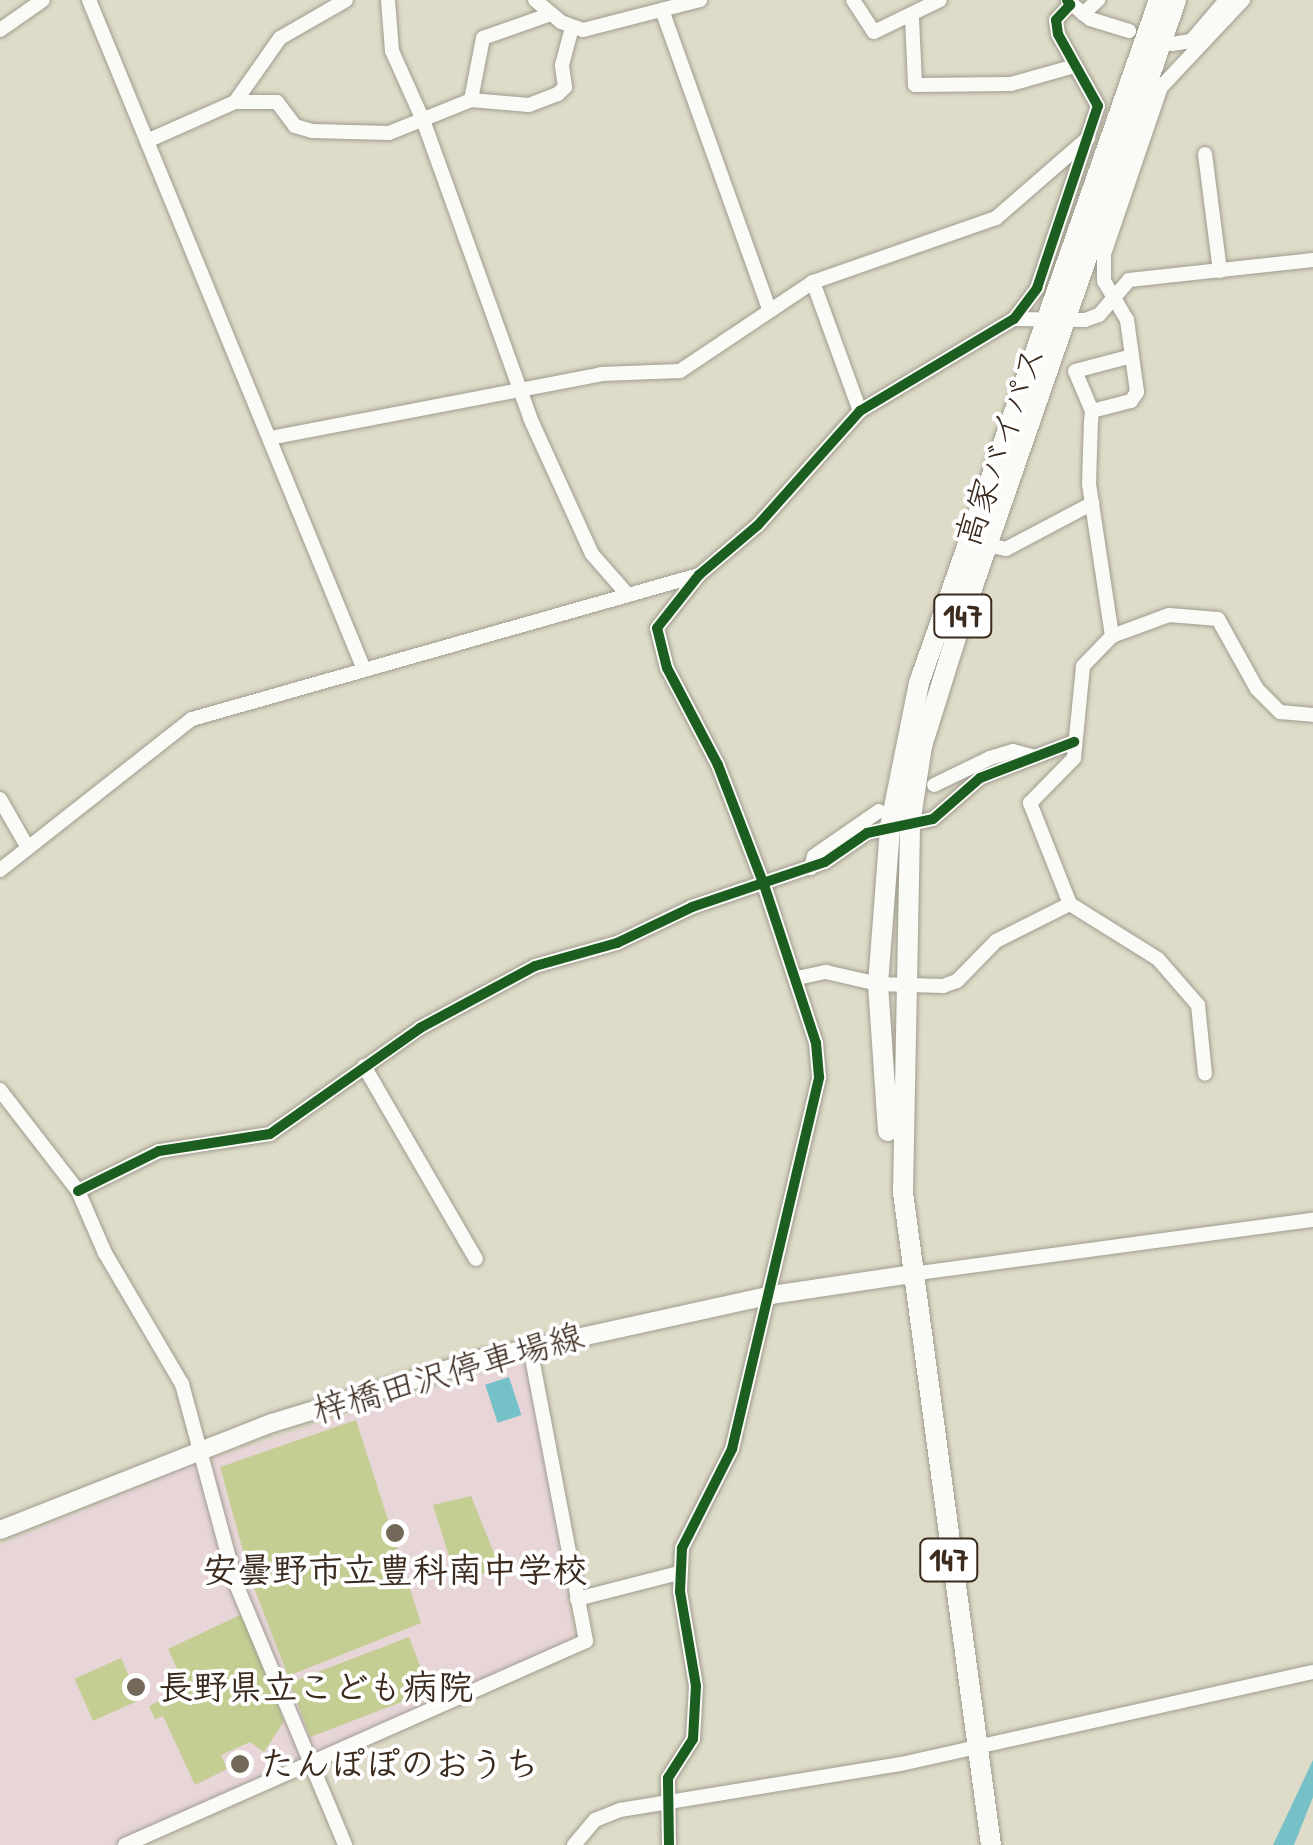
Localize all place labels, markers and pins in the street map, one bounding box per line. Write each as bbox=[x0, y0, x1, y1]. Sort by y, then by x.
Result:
marker: 安曇野市立豊科南中学校 bbox=[384, 1522, 406, 1544]
place label: 安曇野市立豊科南中学校 bbox=[203, 1549, 587, 1591]
place label: 長野県立こども病院 bbox=[158, 1666, 473, 1708]
marker: 長野県立こども病院 bbox=[123, 1674, 149, 1700]
place label: たんぽぽのおうち bbox=[260, 1743, 540, 1785]
marker: たんぽぽのおうち bbox=[229, 1753, 251, 1775]

